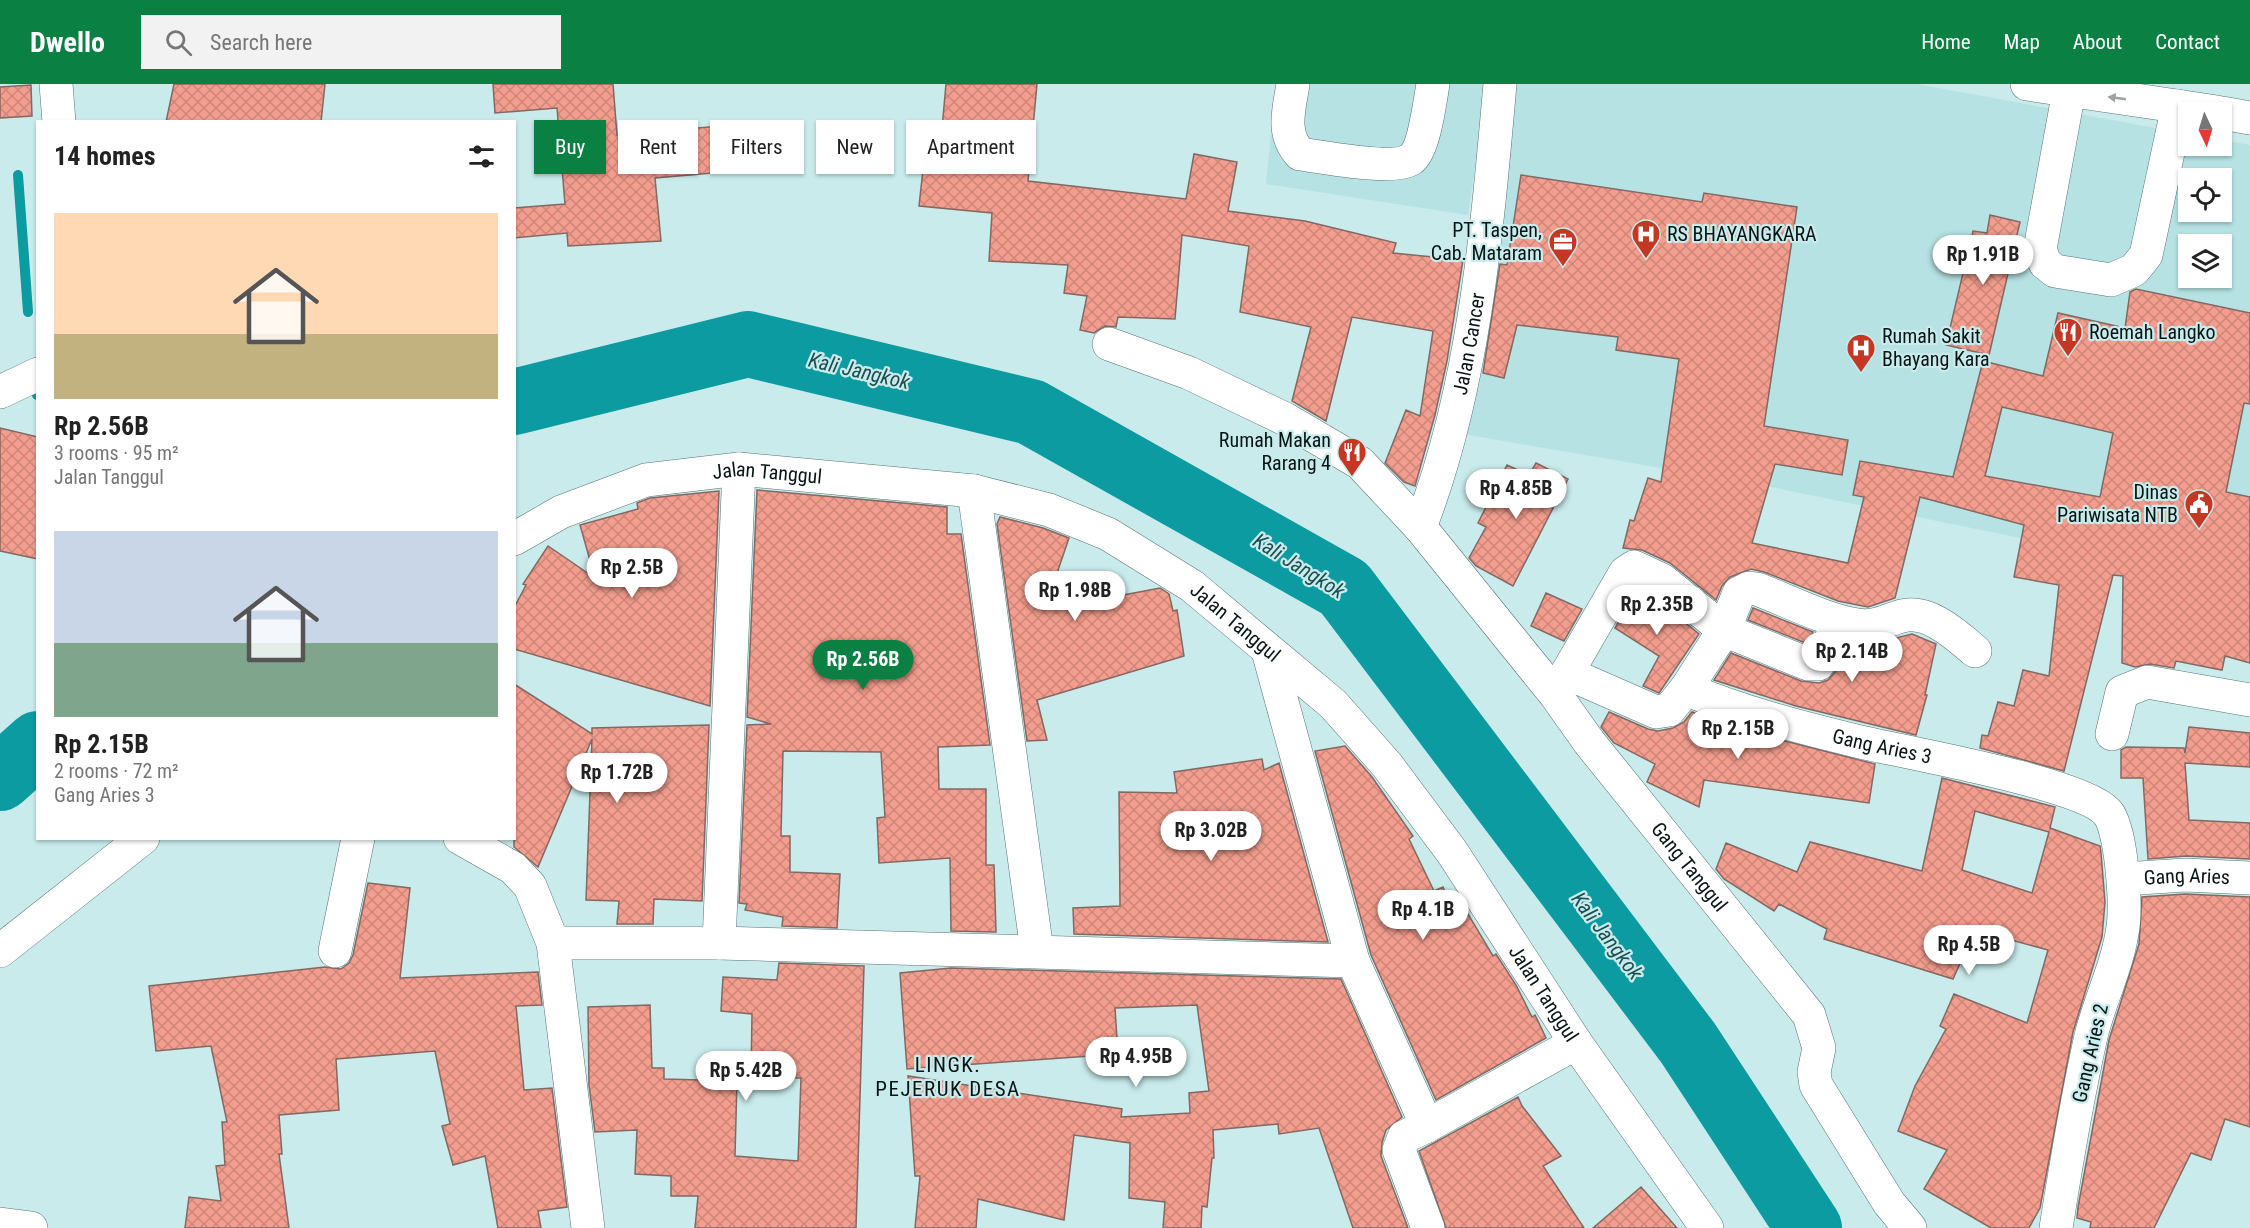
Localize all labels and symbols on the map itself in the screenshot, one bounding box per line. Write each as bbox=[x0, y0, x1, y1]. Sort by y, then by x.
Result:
one-way arrow bbox=[2108, 93, 2127, 102]
north arrow bbox=[2178, 102, 2232, 156]
place label: PT. Taspen, Cab. Mataram bbox=[1431, 218, 1542, 265]
hospital icon: RS BHAYANGKARA bbox=[1630, 218, 1662, 260]
place label: RS BHAYANGKARA bbox=[1667, 222, 1817, 246]
office icon: PT. Taspen, Cab. Mataram bbox=[1547, 226, 1579, 268]
pin: Rp 1.91B bbox=[1921, 235, 2045, 286]
street label: Jalan Cancer bbox=[1448, 291, 1490, 397]
restaurant icon: Roemah Langko bbox=[2052, 316, 2084, 358]
place label: Roemah Langko bbox=[2089, 320, 2216, 344]
place label: Rumah Sakit Bhayang Kara bbox=[1882, 324, 1990, 371]
hospital icon: Rumah Sakit Bhayang Kara bbox=[1845, 332, 1877, 374]
water label: Kali Jangkok bbox=[806, 348, 913, 394]
place label: Rumah Makan Rarang 4 bbox=[1219, 428, 1331, 475]
restaurant icon: Rumah Makan Rarang 4 bbox=[1336, 436, 1368, 478]
street label: Jalan Tanggul bbox=[711, 457, 823, 489]
pin: Rp 4.85B bbox=[1454, 469, 1578, 520]
place label: Dinas Pariwisata NTB bbox=[2057, 480, 2178, 527]
public building icon: Dinas Pariwisata NTB bbox=[2183, 488, 2215, 530]
water label: Kali Jangkok bbox=[1249, 529, 1350, 604]
pin: Rp 2.5B bbox=[577, 548, 687, 599]
pin: Rp 1.98B bbox=[1013, 571, 1137, 622]
street label: Jalan Tanggul bbox=[1185, 578, 1285, 667]
pin: Rp 2.35B bbox=[1595, 585, 1719, 636]
pin: Rp 2.14B bbox=[1790, 632, 1914, 683]
pin: Rp 2.56B bbox=[801, 640, 925, 691]
pin: Rp 2.15B bbox=[1676, 709, 1800, 760]
street label: Gang Aries 3 bbox=[1830, 724, 1934, 769]
pin: Rp 1.72B bbox=[555, 753, 679, 804]
pin: Rp 3.02B bbox=[1149, 811, 1273, 862]
street label: Gang Tanggul bbox=[1646, 817, 1733, 916]
street label: Gang Aries bbox=[2143, 863, 2231, 890]
water label: Kali Jangkok bbox=[1566, 888, 1648, 985]
pin: Rp 4.1B bbox=[1368, 890, 1478, 941]
pin: Rp 4.5B bbox=[1914, 925, 2024, 976]
street label: Jalan Tanggul bbox=[1504, 941, 1584, 1046]
street label: Gang Aries 2 bbox=[2067, 1001, 2113, 1105]
pin: Rp 4.95B bbox=[1074, 1037, 1198, 1088]
pin: Rp 5.42B bbox=[684, 1051, 808, 1102]
district label: LINGK. PEJERUK DESA bbox=[875, 1053, 1021, 1101]

